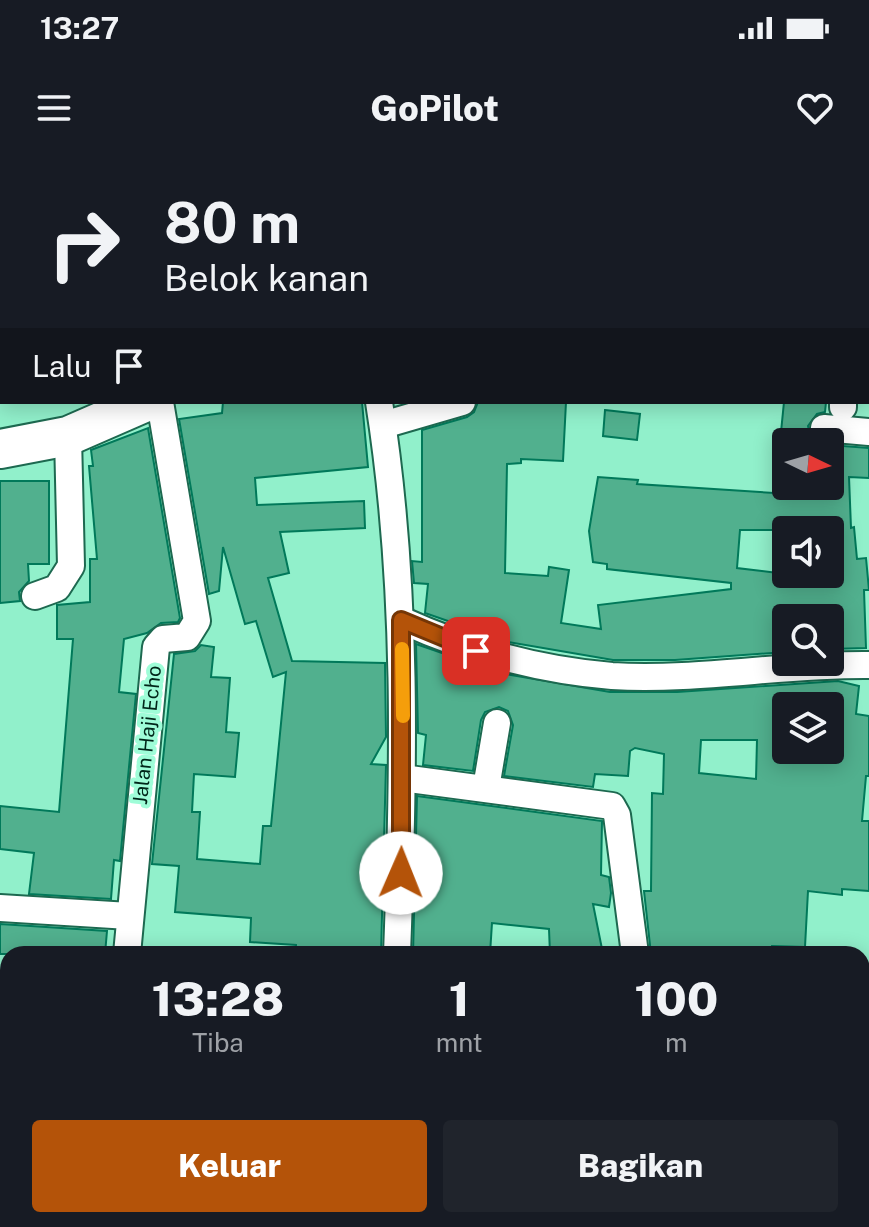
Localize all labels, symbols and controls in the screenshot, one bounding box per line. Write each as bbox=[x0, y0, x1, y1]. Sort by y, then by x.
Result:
text: 13:27 bbox=[40, 10, 119, 46]
icon: menu bbox=[32, 86, 76, 130]
icon: heart bbox=[793, 86, 837, 130]
text: GoPilot bbox=[370, 87, 499, 129]
text: 80 m bbox=[164, 190, 300, 256]
icon: right bbox=[32, 192, 136, 296]
text: Belok kanan bbox=[164, 257, 369, 299]
icon: arrive bbox=[107, 344, 151, 388]
text: Lalu bbox=[32, 348, 91, 384]
north arrow bbox=[772, 428, 844, 500]
map controls bbox=[772, 428, 844, 764]
button: sound bbox=[772, 516, 844, 588]
button: search bbox=[772, 604, 844, 676]
pin bbox=[442, 617, 510, 685]
icon: arrive bbox=[454, 629, 498, 673]
street label: Jalan Haji Echo bbox=[128, 664, 166, 806]
button: layers bbox=[772, 692, 844, 764]
position arrow bbox=[359, 831, 443, 915]
text: 13:28 bbox=[152, 970, 284, 1027]
text: 1 bbox=[449, 970, 470, 1027]
text: 100 bbox=[634, 970, 718, 1027]
text: Tiba bbox=[192, 1027, 244, 1058]
text: mnt bbox=[436, 1027, 483, 1058]
text: m bbox=[665, 1027, 688, 1058]
button: Keluar bbox=[32, 1120, 427, 1212]
button: Bagikan bbox=[443, 1120, 838, 1212]

